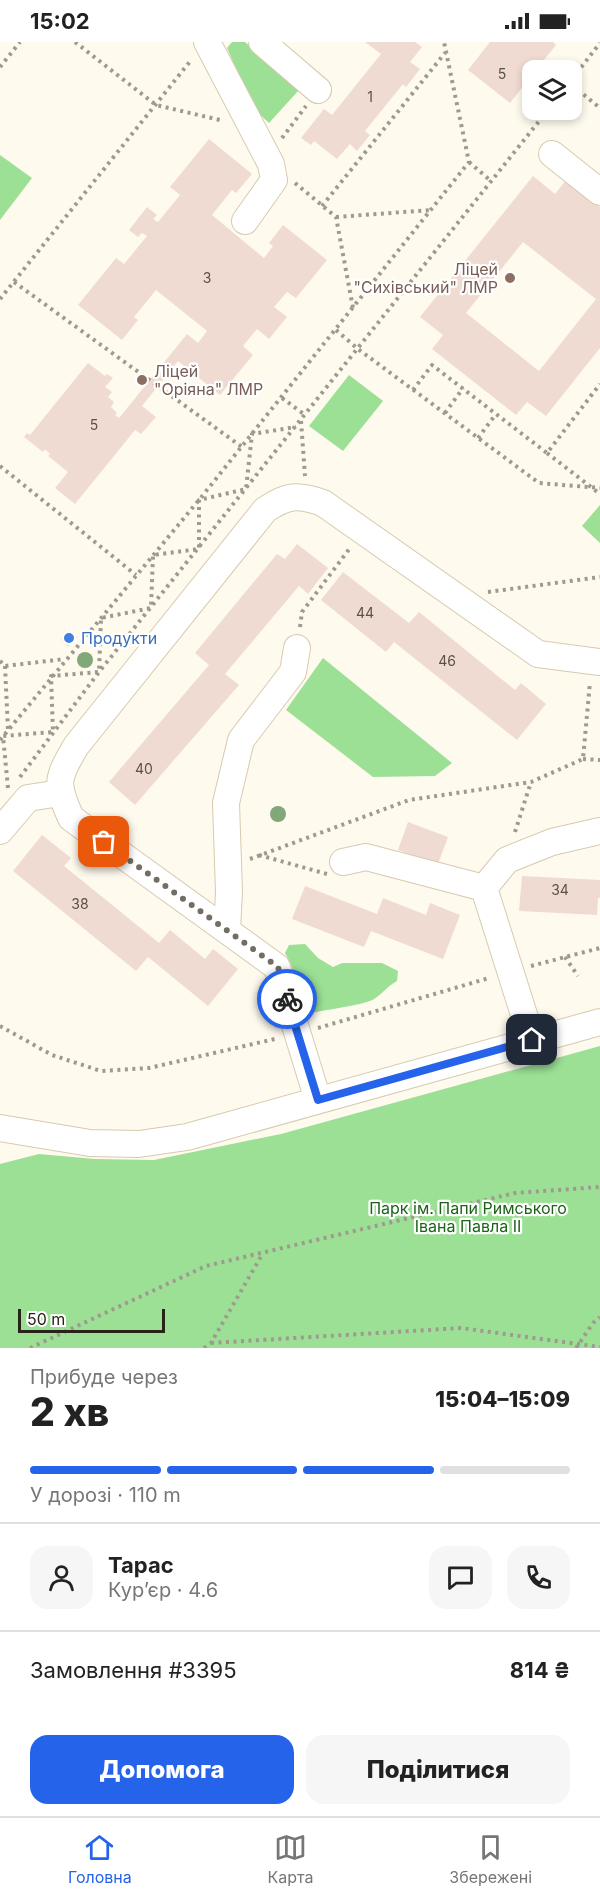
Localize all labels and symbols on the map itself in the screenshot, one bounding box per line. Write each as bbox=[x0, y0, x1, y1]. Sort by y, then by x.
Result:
house number: 5 bbox=[498, 65, 506, 82]
house number: 1 bbox=[367, 88, 373, 105]
place label: Ліцей "Сихівський" ЛМР bbox=[353, 259, 498, 297]
house number: 3 bbox=[203, 269, 211, 286]
marker: Ліцей "Сихівський" ЛМР bbox=[503, 271, 517, 285]
place label: Ліцей "Оріяна" ЛМР bbox=[154, 361, 263, 399]
marker: Ліцей "Оріяна" ЛМР bbox=[135, 373, 149, 387]
house number: 5 bbox=[90, 416, 98, 433]
house number: 44 bbox=[356, 604, 374, 621]
place label: Продукти bbox=[81, 628, 157, 648]
marker: Продукти bbox=[62, 631, 76, 645]
house number: 46 bbox=[438, 652, 456, 669]
house number: 40 bbox=[135, 760, 153, 777]
pin bbox=[78, 816, 129, 867]
house number: 34 bbox=[551, 881, 569, 898]
house number: 38 bbox=[71, 895, 89, 912]
courier bbox=[257, 969, 317, 1029]
pin bbox=[506, 1014, 557, 1065]
park label: Парк ім. Папи Римського Івана Павла ІІ bbox=[369, 1198, 567, 1236]
scale bar bbox=[18, 1306, 165, 1334]

